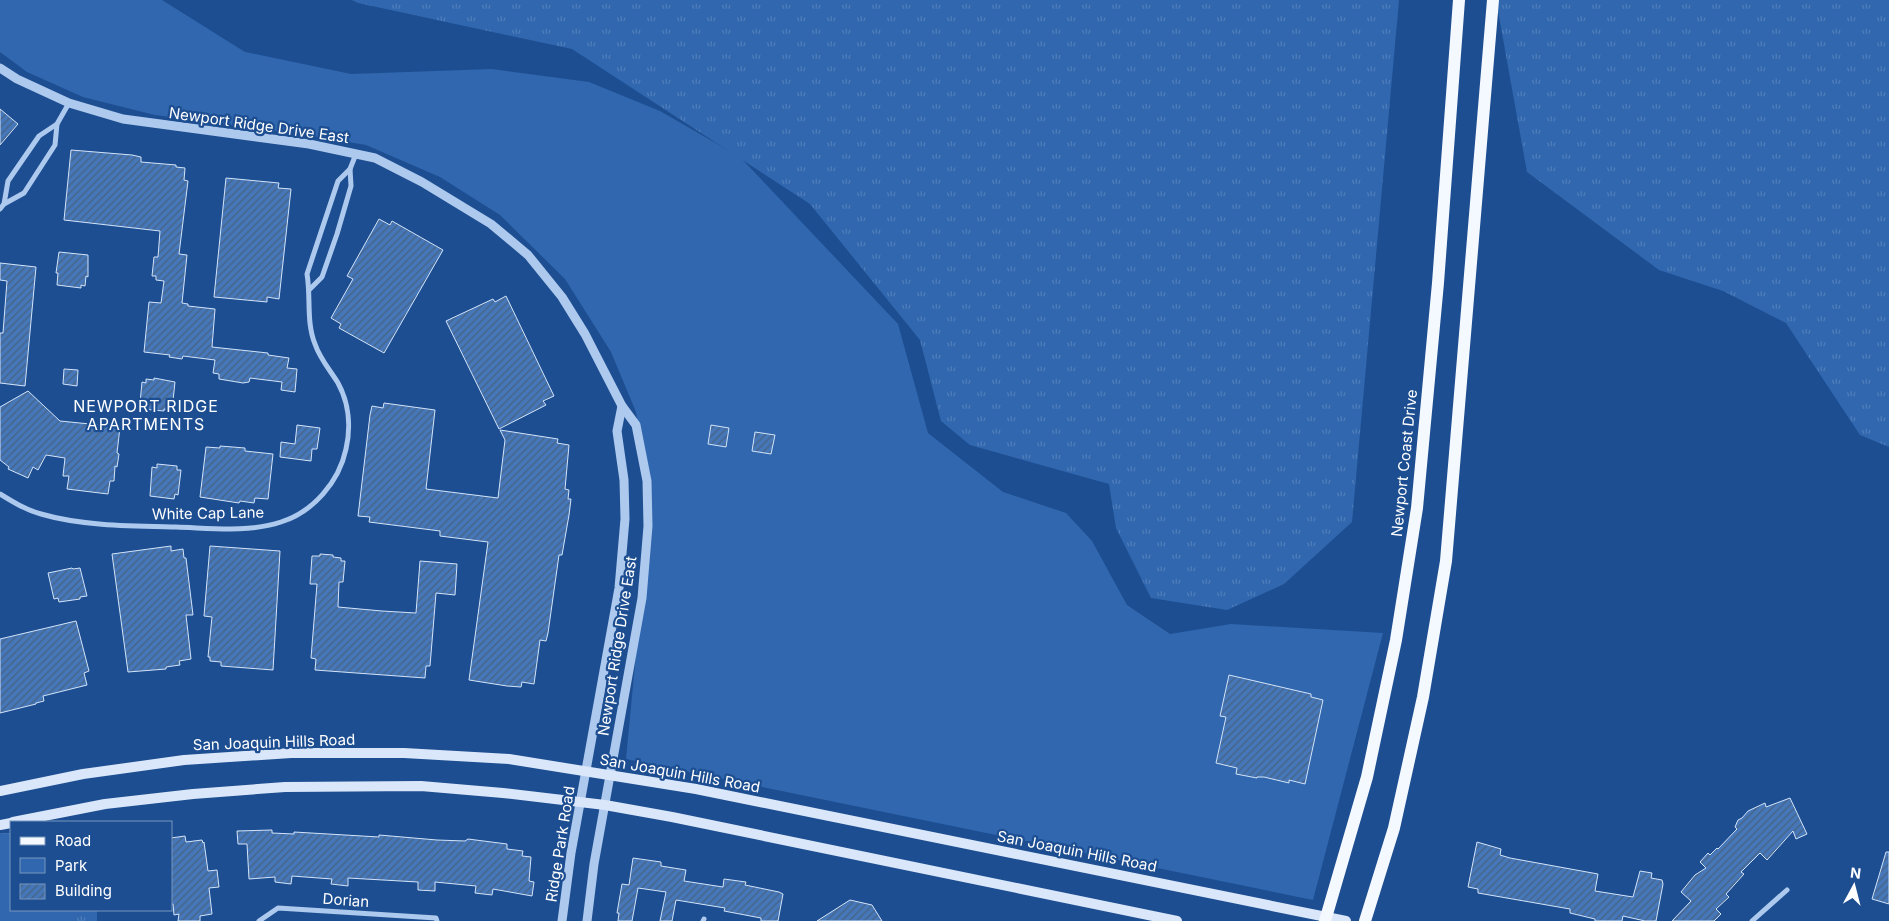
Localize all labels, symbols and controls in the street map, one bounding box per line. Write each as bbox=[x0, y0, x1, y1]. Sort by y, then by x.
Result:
street label: Newport Ridge Drive East bbox=[168, 103, 350, 147]
street label: Newport Coast Drive bbox=[1387, 388, 1421, 538]
district label: NEWPORT RIDGE APARTMENTS bbox=[73, 396, 219, 434]
street label: White Cap Lane bbox=[152, 503, 264, 523]
street label: Newport Ridge Drive East bbox=[593, 555, 641, 737]
street label: San Joaquin Hills Road bbox=[193, 730, 355, 754]
street label: San Joaquin Hills Road bbox=[598, 750, 762, 796]
street label: Ridge Park Road bbox=[541, 785, 579, 903]
legend bbox=[10, 821, 172, 911]
street label: San Joaquin Hills Road bbox=[995, 826, 1159, 876]
text: Road bbox=[55, 831, 91, 850]
text: Park bbox=[55, 856, 88, 875]
north arrow bbox=[1829, 861, 1879, 911]
text: N bbox=[1849, 864, 1862, 882]
text: Building bbox=[55, 881, 112, 900]
street label: Dorian bbox=[322, 889, 370, 911]

